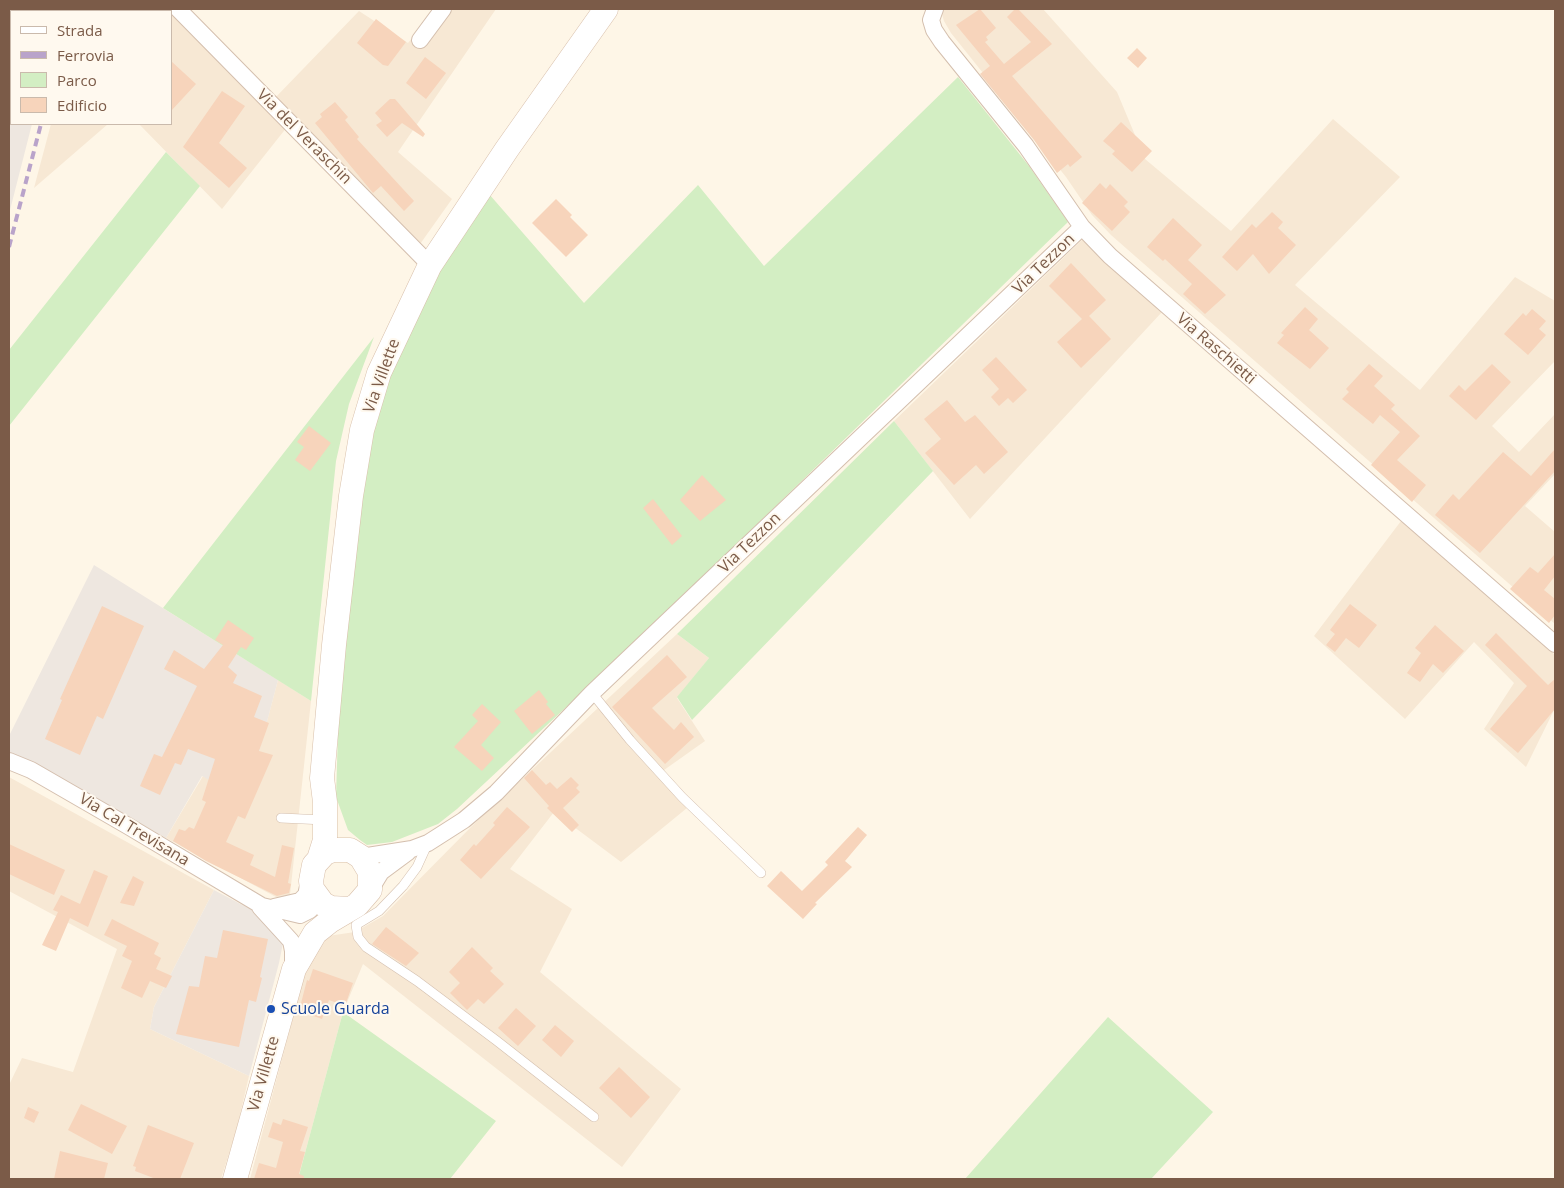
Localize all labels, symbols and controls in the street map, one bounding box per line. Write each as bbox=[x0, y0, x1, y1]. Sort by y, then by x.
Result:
legend bbox=[10, 10, 172, 125]
text: Strada bbox=[57, 20, 103, 40]
text: Ferrovia bbox=[57, 45, 114, 65]
text: Parco bbox=[57, 70, 97, 90]
street label: Via del Veraschin bbox=[252, 85, 356, 189]
text: Edificio bbox=[57, 95, 107, 115]
street label: Via Tezzon bbox=[1009, 230, 1079, 298]
street label: Via Raschietti bbox=[1172, 309, 1260, 389]
street label: Via Villette bbox=[360, 336, 404, 416]
street label: Via Tezzon bbox=[715, 509, 785, 577]
street label: Via Cal Trevisana bbox=[75, 789, 193, 871]
place label: Scuole Guarda bbox=[281, 999, 390, 1019]
marker: Scuole Guarda bbox=[265, 1003, 277, 1015]
street label: Via Villette bbox=[244, 1034, 284, 1114]

